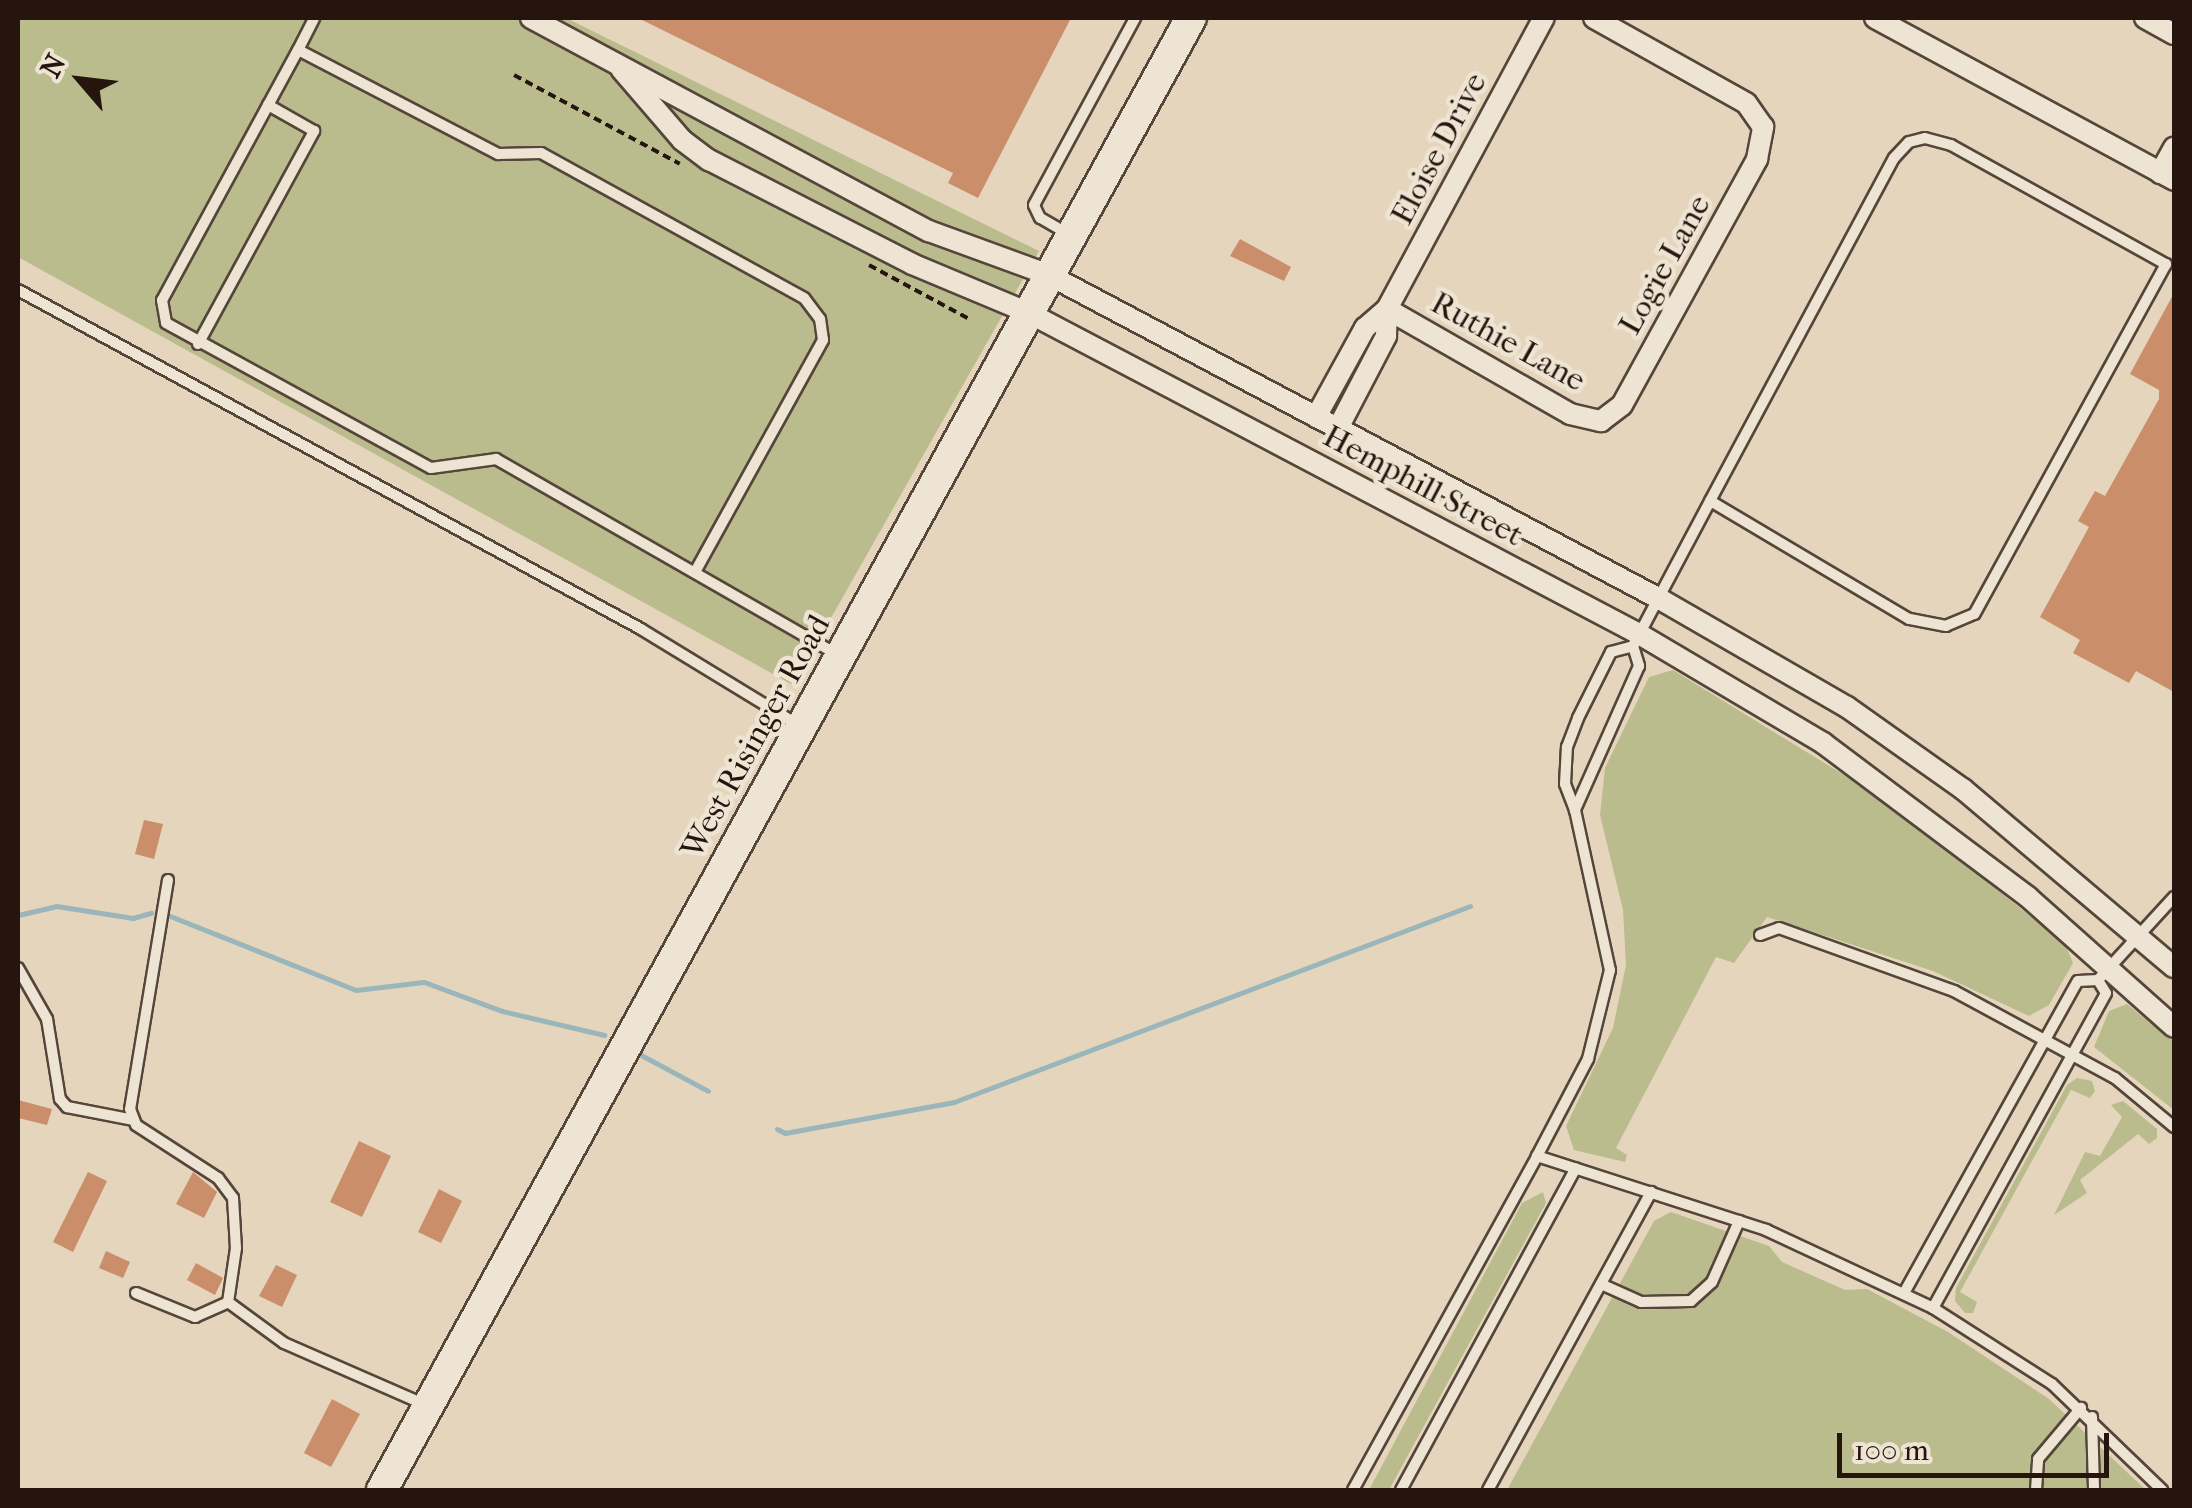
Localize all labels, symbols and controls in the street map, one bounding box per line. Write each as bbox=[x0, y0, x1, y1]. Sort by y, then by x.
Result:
north arrow bbox=[30, 30, 130, 130]
text: N bbox=[34, 49, 73, 83]
street label: Eloise Drive bbox=[1383, 67, 1495, 231]
street label: Logie Lane bbox=[1611, 189, 1719, 341]
street label: Ruthie Lane bbox=[1424, 284, 1592, 400]
street label: Hemphill Street bbox=[1316, 417, 1530, 555]
street label: West Risinger Road bbox=[673, 609, 839, 865]
scale bar bbox=[1842, 1413, 2114, 1475]
text: 100 m bbox=[1854, 1433, 1929, 1468]

